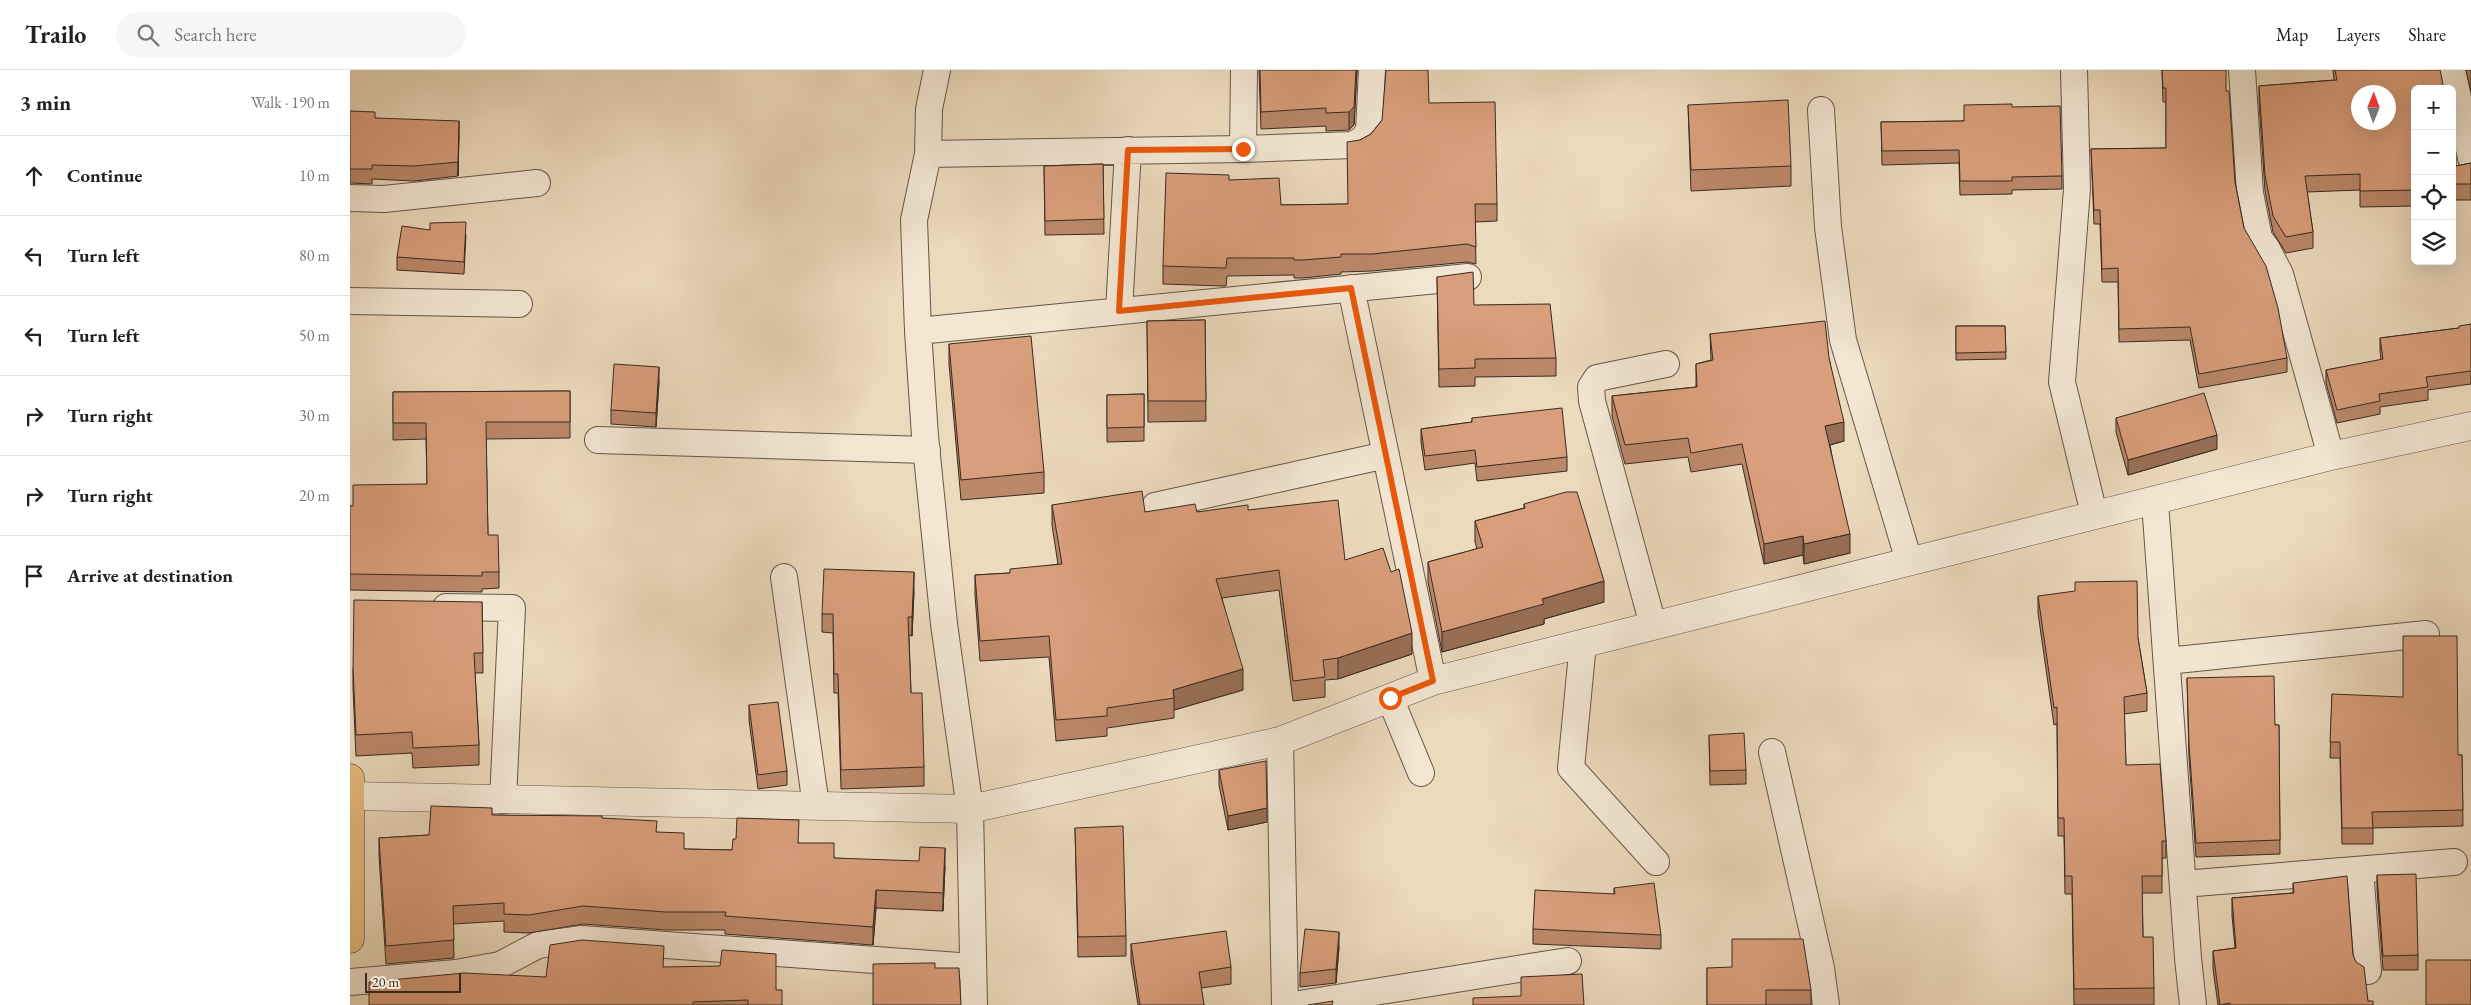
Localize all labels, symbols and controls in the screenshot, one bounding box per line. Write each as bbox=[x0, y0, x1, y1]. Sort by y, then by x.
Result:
search box bbox=[116, 12, 466, 57]
text: Trailo bbox=[25, 19, 86, 50]
icon: search bbox=[134, 21, 162, 49]
text: Search here bbox=[174, 22, 257, 47]
text: Map bbox=[2276, 23, 2308, 46]
text: Layers bbox=[2336, 23, 2380, 46]
text: Share bbox=[2408, 23, 2446, 46]
north arrow bbox=[2351, 85, 2396, 130]
map controls bbox=[2411, 85, 2456, 265]
button: + bbox=[2411, 85, 2456, 130]
text: 3 min bbox=[20, 89, 71, 116]
text: Walk · 190 m bbox=[251, 92, 330, 113]
button: − bbox=[2411, 130, 2456, 175]
route end bbox=[1232, 138, 1255, 161]
icon: ahead bbox=[20, 162, 48, 190]
text: Continue bbox=[67, 163, 142, 188]
text: 10 m bbox=[299, 165, 330, 186]
button: locate bbox=[2411, 175, 2456, 220]
button: layers bbox=[2411, 220, 2456, 265]
icon: left bbox=[20, 242, 48, 270]
text: Turn left bbox=[67, 243, 139, 268]
text: 80 m bbox=[299, 245, 330, 266]
icon: left bbox=[20, 322, 48, 350]
text: Turn left bbox=[67, 323, 139, 348]
text: 50 m bbox=[299, 325, 330, 346]
icon: right bbox=[20, 402, 48, 430]
text: Turn right bbox=[67, 403, 153, 428]
text: 30 m bbox=[299, 405, 330, 426]
icon: right bbox=[20, 482, 48, 510]
text: Turn right bbox=[67, 483, 153, 508]
text: 20 m bbox=[299, 485, 330, 506]
icon: arrive bbox=[20, 562, 48, 590]
text: Arrive at destination bbox=[67, 563, 233, 588]
route start bbox=[1379, 687, 1402, 710]
scale bar bbox=[365, 970, 461, 993]
text: 20 m bbox=[372, 973, 399, 991]

